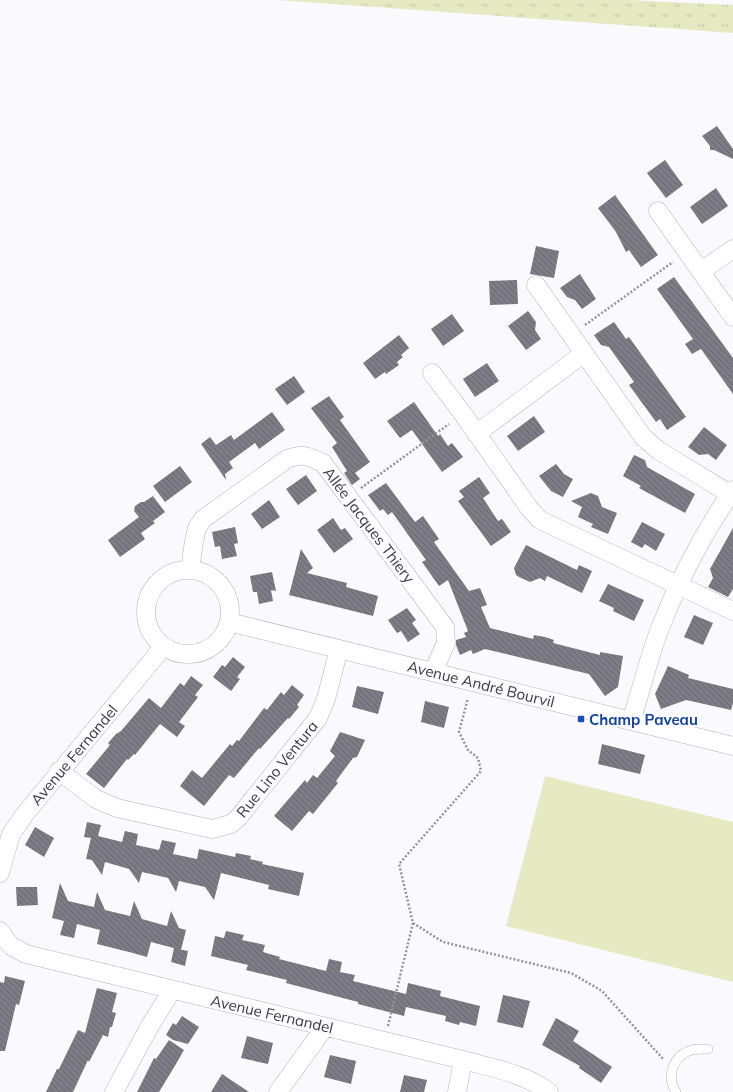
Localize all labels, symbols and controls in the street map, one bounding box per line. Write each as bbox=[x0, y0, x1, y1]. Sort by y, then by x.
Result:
street label: Allée Jacques Thiery bbox=[319, 463, 419, 587]
street label: Avenue André Bourvil bbox=[406, 657, 556, 711]
street label: Avenue Fernandel bbox=[26, 701, 122, 809]
place label: Champ Paveau bbox=[589, 710, 698, 729]
marker: Champ Paveau bbox=[576, 714, 586, 724]
street label: Rue Lino Ventura bbox=[232, 717, 322, 821]
street label: Avenue Fernandel bbox=[209, 991, 335, 1037]

